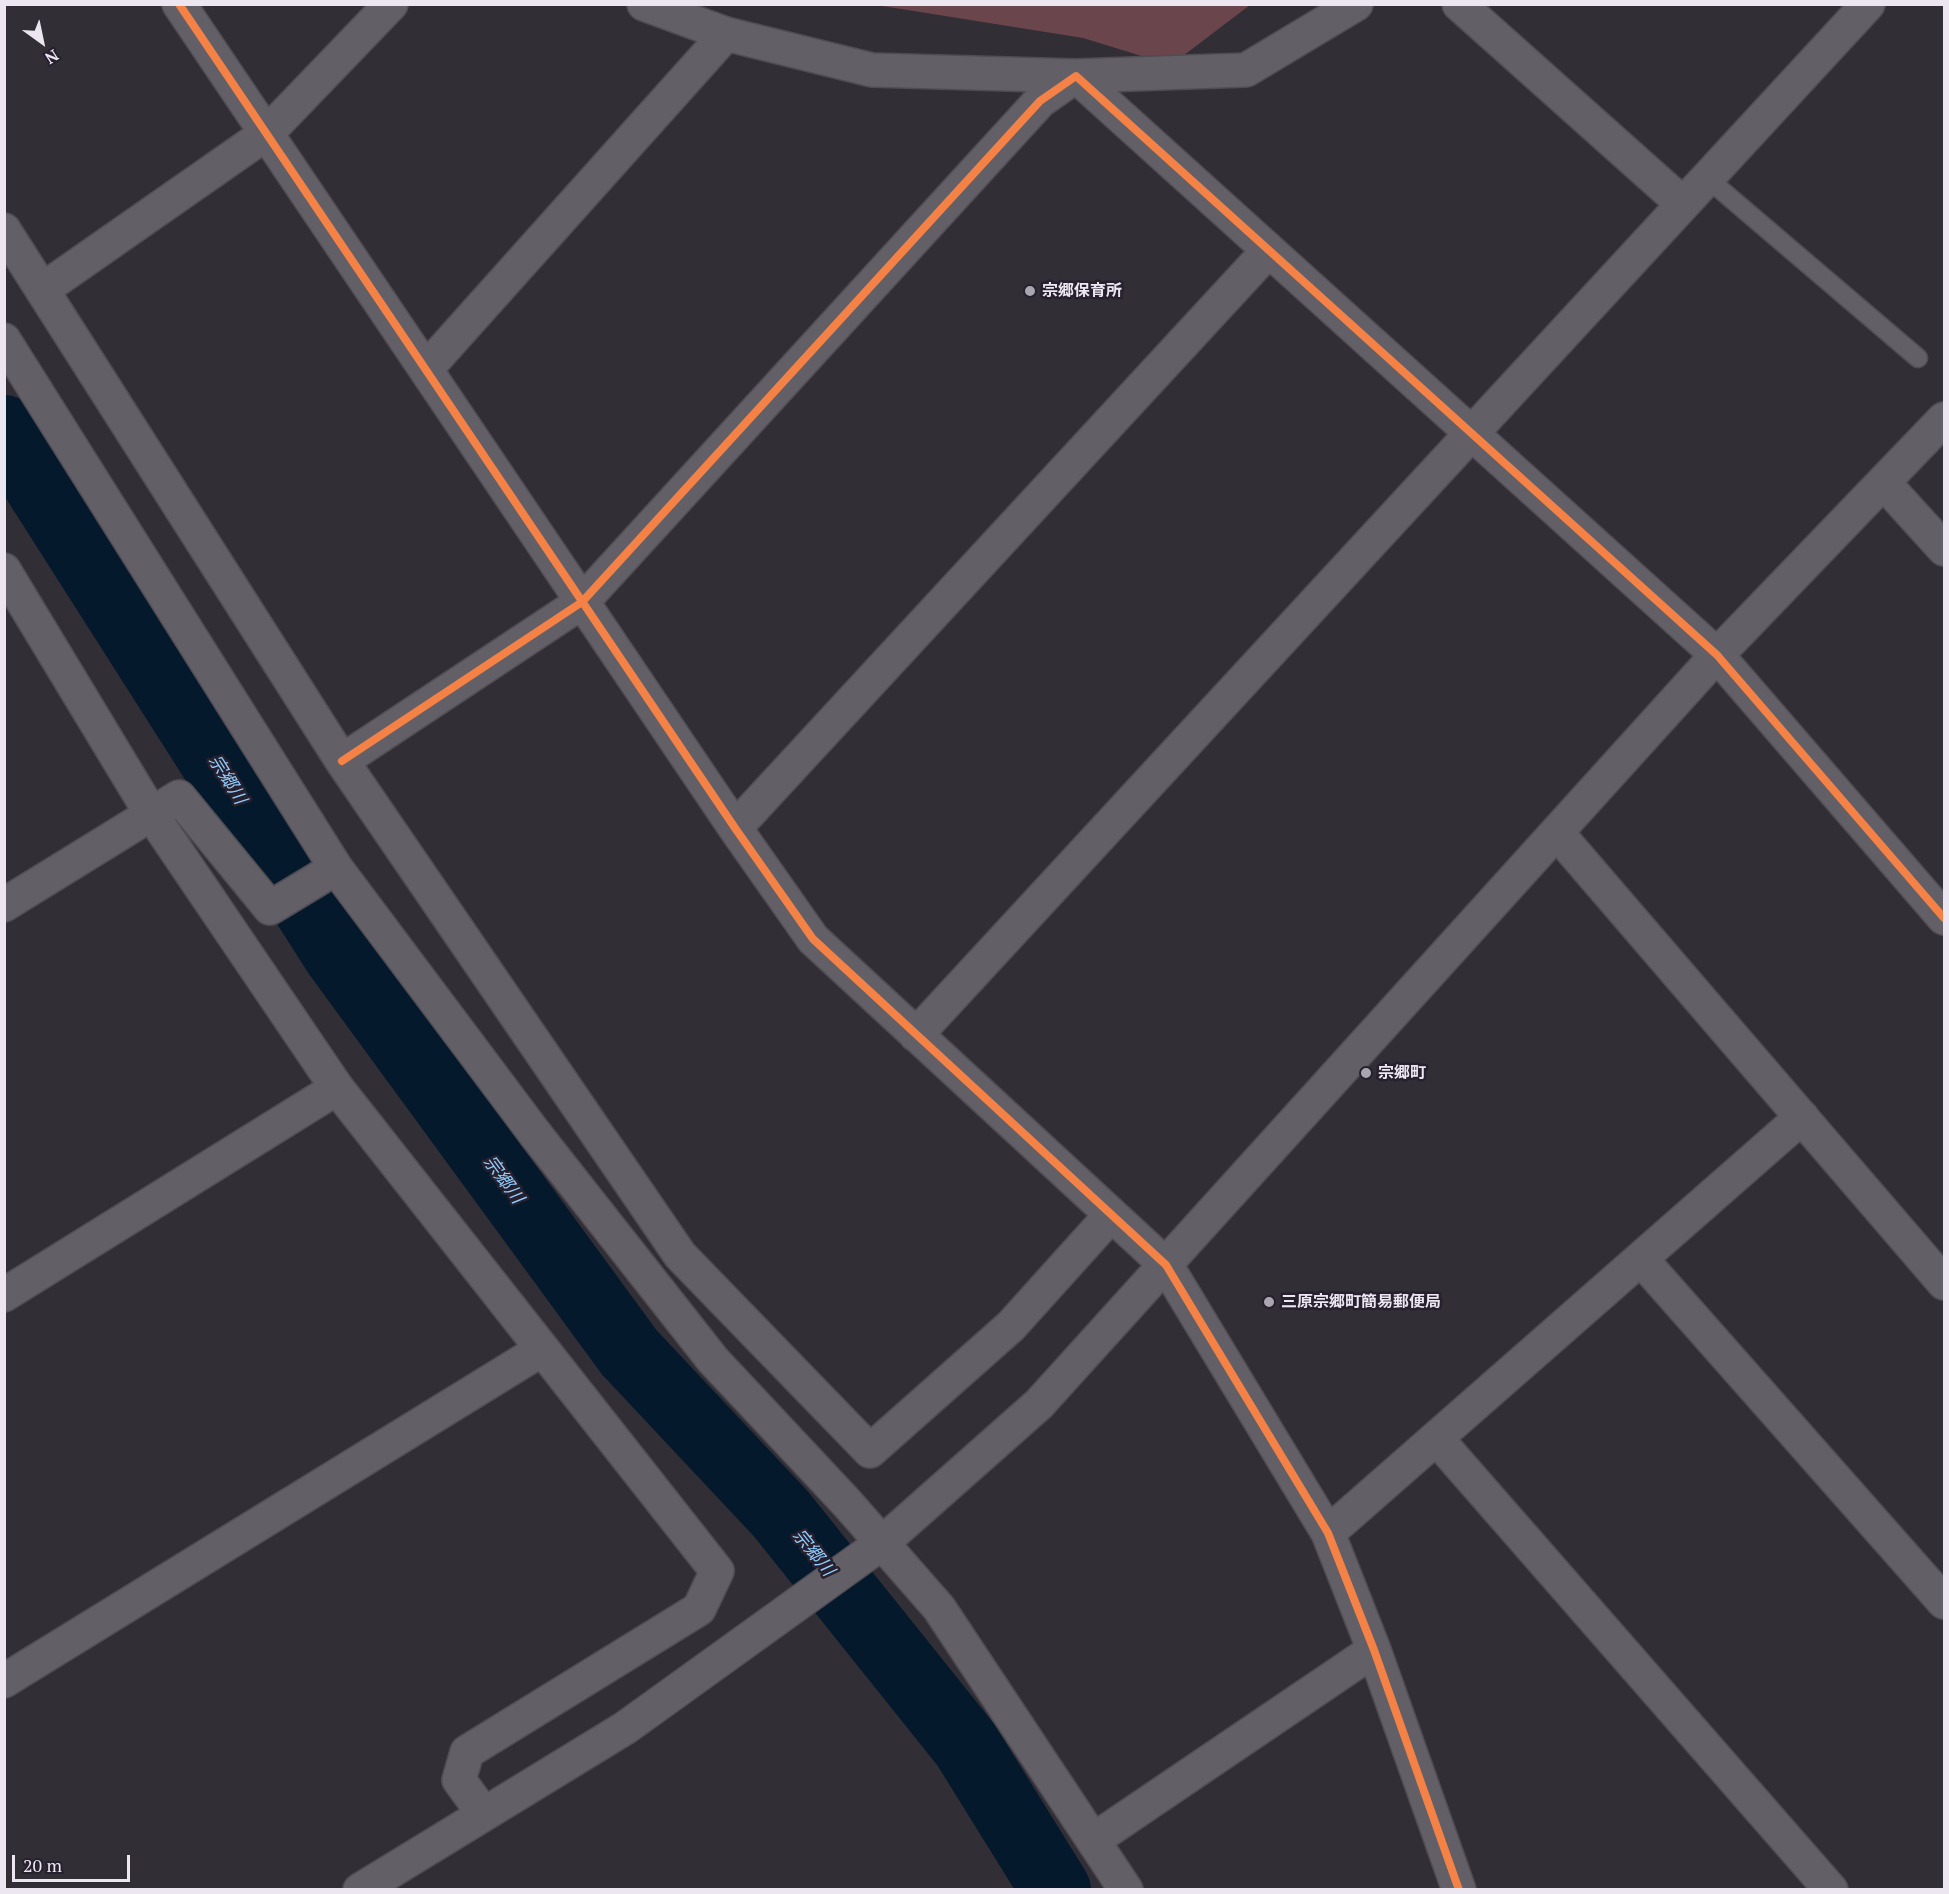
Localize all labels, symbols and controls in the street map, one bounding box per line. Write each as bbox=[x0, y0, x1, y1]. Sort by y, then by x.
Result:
north arrow bbox=[12, 12, 72, 72]
text: N bbox=[41, 45, 63, 70]
place label: 宗郷保育所 bbox=[1042, 281, 1122, 301]
marker: 宗郷保育所 bbox=[1023, 284, 1037, 298]
water label: 宗郷川 bbox=[204, 751, 250, 809]
place label: 宗郷町 bbox=[1378, 1063, 1426, 1083]
marker: 宗郷町 bbox=[1359, 1066, 1373, 1080]
water label: 宗郷川 bbox=[478, 1152, 528, 1208]
place label: 三原宗郷町簡易郵便局 bbox=[1281, 1292, 1441, 1312]
marker: 三原宗郷町簡易郵便局 bbox=[1262, 1295, 1276, 1309]
water label: 宗郷川 bbox=[788, 1525, 838, 1581]
scale bar bbox=[15, 1843, 134, 1881]
text: 20 m bbox=[23, 1853, 62, 1877]

